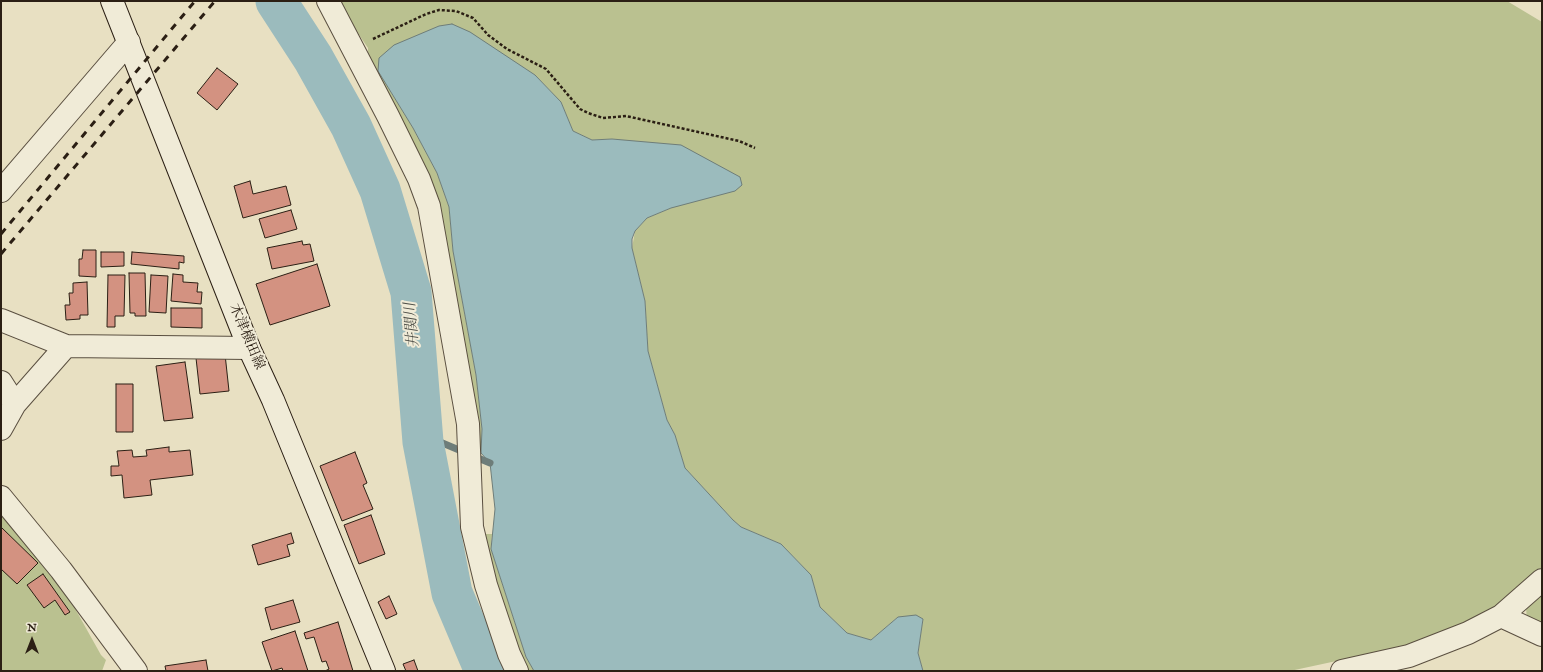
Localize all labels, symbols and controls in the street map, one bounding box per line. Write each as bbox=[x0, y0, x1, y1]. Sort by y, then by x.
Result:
street label: 木津横田線 bbox=[225, 302, 267, 372]
water label: 井関川 bbox=[402, 302, 424, 348]
north arrow bbox=[12, 620, 52, 660]
text: N bbox=[27, 621, 37, 635]

